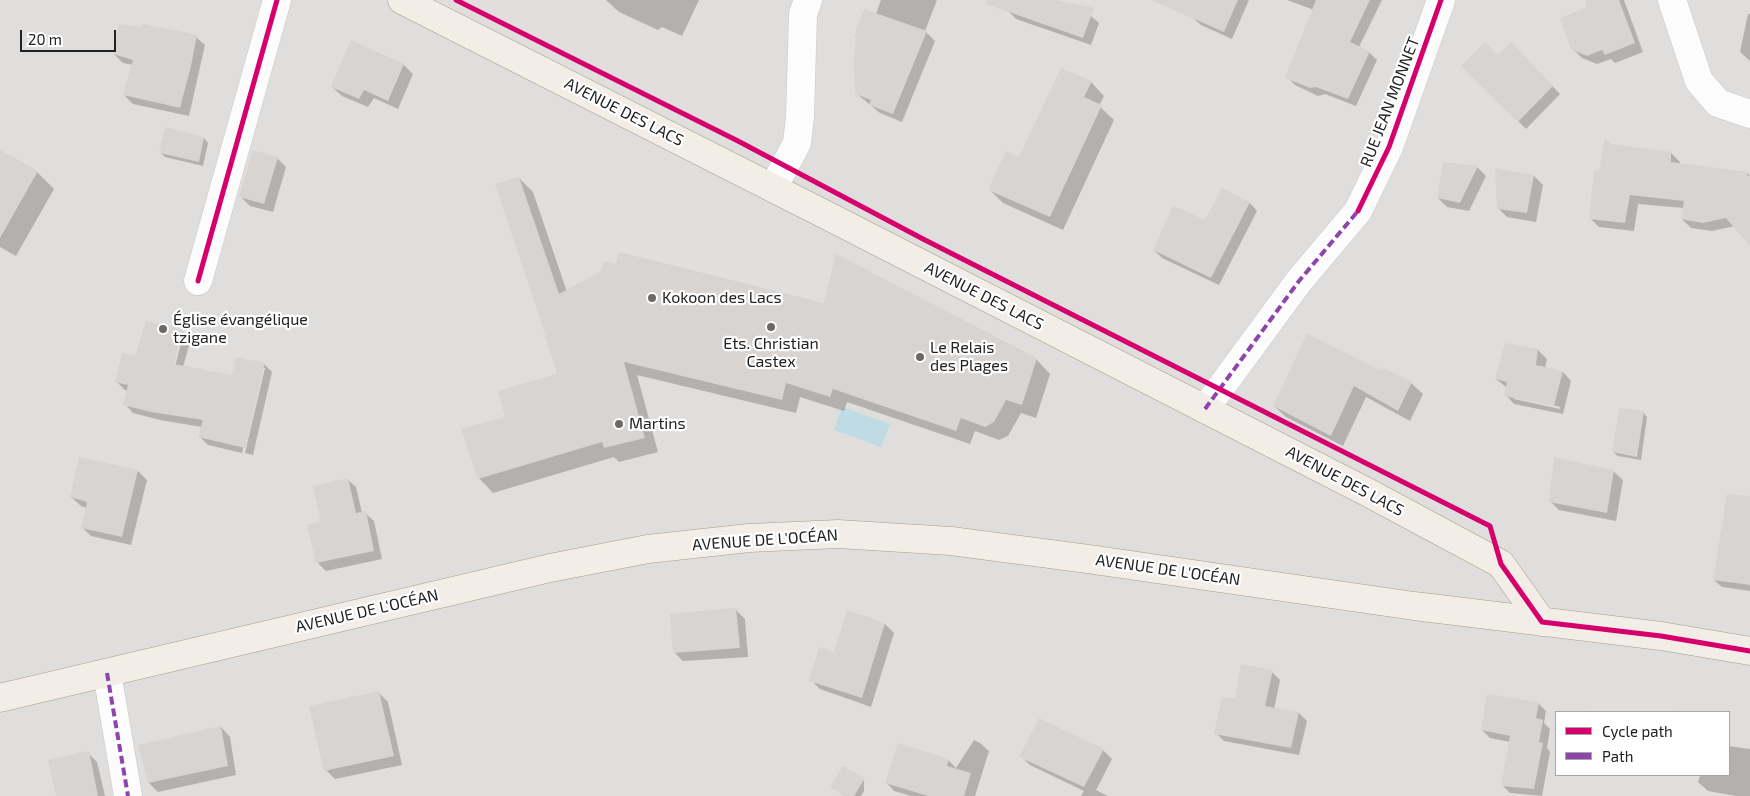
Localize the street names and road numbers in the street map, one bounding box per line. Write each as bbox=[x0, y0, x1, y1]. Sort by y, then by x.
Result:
street label: RUE JEAN MONNET bbox=[1356, 34, 1424, 170]
street label: AVENUE DES LACS bbox=[561, 74, 687, 150]
street label: AVENUE DES LACS bbox=[921, 258, 1047, 334]
street label: AVENUE DES LACS bbox=[1283, 442, 1407, 520]
street label: AVENUE DE L'OCÉAN bbox=[692, 525, 838, 555]
street label: AVENUE DE L'OCÉAN bbox=[1094, 550, 1242, 590]
street label: AVENUE DE L'OCÉAN bbox=[294, 585, 440, 637]

